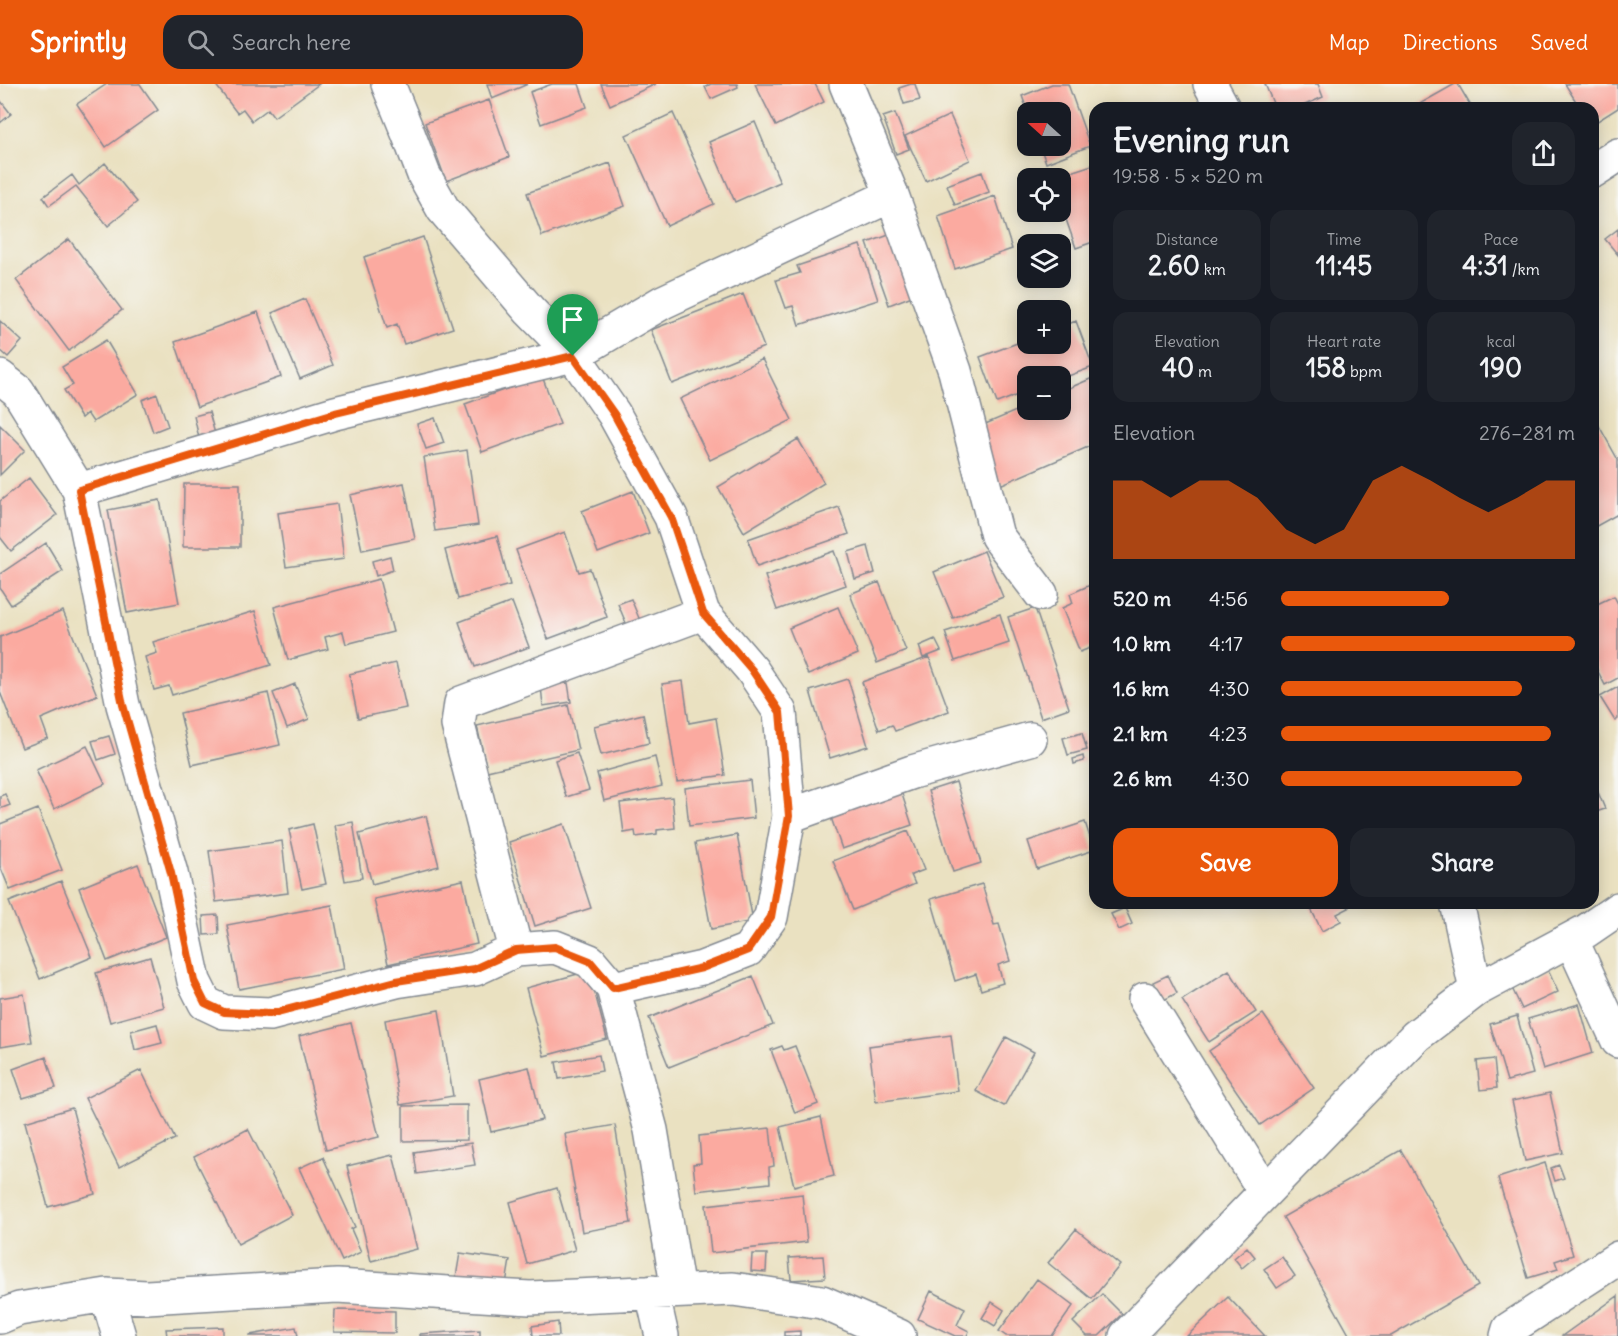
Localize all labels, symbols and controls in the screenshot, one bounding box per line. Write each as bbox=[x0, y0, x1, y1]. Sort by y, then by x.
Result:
search box bbox=[163, 15, 583, 69]
text: Sprintly bbox=[30, 24, 127, 60]
icon: search bbox=[184, 26, 217, 59]
text: Search here bbox=[232, 28, 351, 56]
text: Map bbox=[1329, 29, 1370, 56]
text: Directions bbox=[1403, 29, 1497, 56]
text: Saved bbox=[1530, 29, 1588, 56]
north arrow bbox=[1017, 102, 1071, 156]
map controls bbox=[1017, 102, 1071, 420]
text: Evening run bbox=[1113, 119, 1289, 161]
button: share bbox=[1512, 122, 1575, 185]
text: 19:58 · 5 × 520 m bbox=[1113, 163, 1263, 188]
button: locate bbox=[1017, 168, 1071, 222]
text: Distance bbox=[1156, 229, 1218, 249]
text: Time bbox=[1327, 229, 1361, 249]
text: Pace bbox=[1484, 229, 1518, 249]
button: layers bbox=[1017, 234, 1071, 288]
text: 2.60 bbox=[1148, 249, 1200, 282]
text: 11:45 bbox=[1316, 249, 1372, 282]
text: 4:31 bbox=[1462, 249, 1508, 282]
text: km bbox=[1200, 259, 1226, 279]
text: /km bbox=[1508, 259, 1540, 279]
pin bbox=[547, 294, 598, 356]
button: + bbox=[1017, 300, 1071, 354]
icon: arrive bbox=[556, 303, 589, 336]
text: Elevation bbox=[1154, 331, 1220, 351]
text: Heart rate bbox=[1307, 331, 1381, 351]
text: kcal bbox=[1487, 331, 1515, 351]
text: 40 bbox=[1162, 351, 1194, 384]
text: 158 bbox=[1306, 351, 1346, 384]
text: 190 bbox=[1480, 351, 1522, 384]
text: m bbox=[1194, 361, 1212, 381]
text: bpm bbox=[1346, 361, 1382, 381]
button: − bbox=[1017, 366, 1071, 420]
text: Elevation bbox=[1113, 420, 1195, 445]
text: 276–281 m bbox=[1479, 420, 1575, 445]
text: 520 m bbox=[1113, 586, 1171, 611]
text: 4:56 bbox=[1209, 586, 1248, 611]
text: 1.0 km bbox=[1113, 631, 1171, 656]
text: 4:17 bbox=[1209, 631, 1243, 656]
text: 1.6 km bbox=[1113, 676, 1169, 701]
text: 4:30 bbox=[1209, 676, 1250, 701]
text: 2.1 km bbox=[1113, 721, 1168, 746]
text: 4:23 bbox=[1209, 721, 1247, 746]
text: 2.6 km bbox=[1113, 766, 1172, 791]
text: 4:30 bbox=[1209, 766, 1250, 791]
button: Save bbox=[1113, 828, 1338, 897]
button: Share bbox=[1350, 828, 1575, 897]

